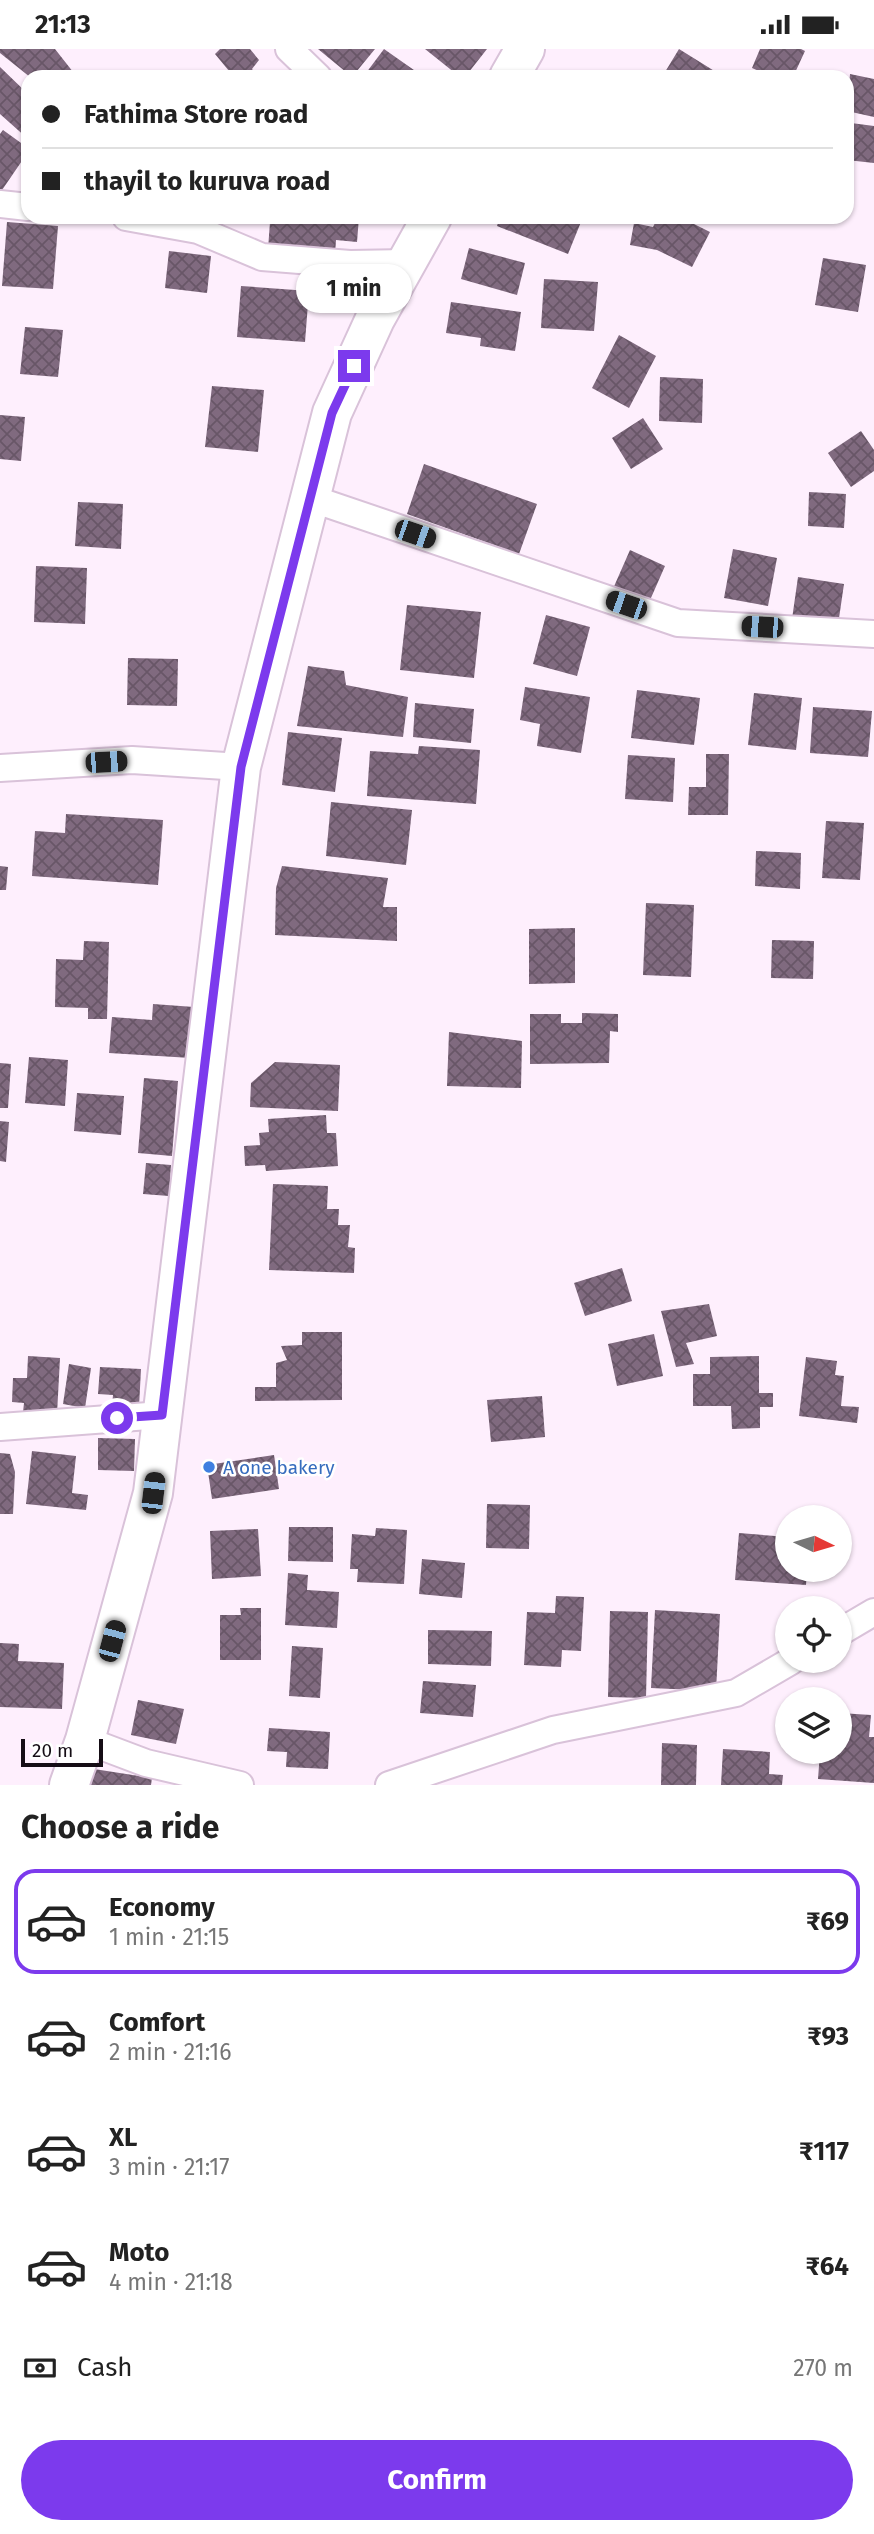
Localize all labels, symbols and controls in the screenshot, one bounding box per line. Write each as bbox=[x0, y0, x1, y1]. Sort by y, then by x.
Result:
text: 21:13 bbox=[35, 9, 91, 40]
text: Fathima Store road bbox=[84, 99, 308, 130]
text: thayil to kuruva road bbox=[84, 166, 330, 197]
callout: 1 min bbox=[296, 265, 412, 313]
text: 1 min bbox=[326, 274, 382, 302]
route end bbox=[338, 350, 370, 382]
car bbox=[392, 517, 439, 551]
car bbox=[603, 588, 650, 622]
car bbox=[741, 615, 784, 639]
car bbox=[85, 750, 128, 774]
route start bbox=[101, 1402, 133, 1434]
place label: A one bakery bbox=[223, 1456, 335, 1479]
marker: A one bakery bbox=[201, 1459, 217, 1475]
car bbox=[141, 1471, 166, 1515]
north arrow bbox=[775, 1505, 852, 1582]
map controls bbox=[775, 1505, 852, 1764]
button: locate bbox=[775, 1596, 852, 1673]
car bbox=[97, 1618, 128, 1664]
button: layers bbox=[775, 1687, 852, 1764]
scale bar bbox=[21, 1736, 103, 1768]
text: 20 m bbox=[32, 1739, 73, 1762]
text: Choose a ride bbox=[21, 1808, 219, 1846]
icon: car bbox=[25, 1890, 88, 1953]
text: Economy bbox=[109, 1892, 215, 1923]
text: ₹69 bbox=[806, 1906, 849, 1937]
text: 1 min · 21:15 bbox=[109, 1923, 229, 1951]
icon: car bbox=[25, 2005, 88, 2068]
text: Comfort bbox=[109, 2007, 205, 2038]
text: ₹93 bbox=[807, 2021, 849, 2052]
text: 2 min · 21:16 bbox=[109, 2038, 231, 2066]
icon: car bbox=[25, 2120, 88, 2183]
text: XL bbox=[109, 2122, 137, 2153]
text: ₹117 bbox=[799, 2136, 849, 2167]
text: 3 min · 21:17 bbox=[109, 2153, 230, 2181]
icon: car bbox=[25, 2235, 88, 2298]
text: Moto bbox=[109, 2237, 169, 2268]
text: ₹64 bbox=[806, 2251, 849, 2282]
text: 4 min · 21:18 bbox=[109, 2268, 233, 2296]
icon: cash bbox=[21, 2349, 59, 2387]
text: Cash bbox=[77, 2352, 133, 2383]
text: 270 m bbox=[793, 2354, 853, 2382]
button: Confirm bbox=[21, 2440, 853, 2520]

